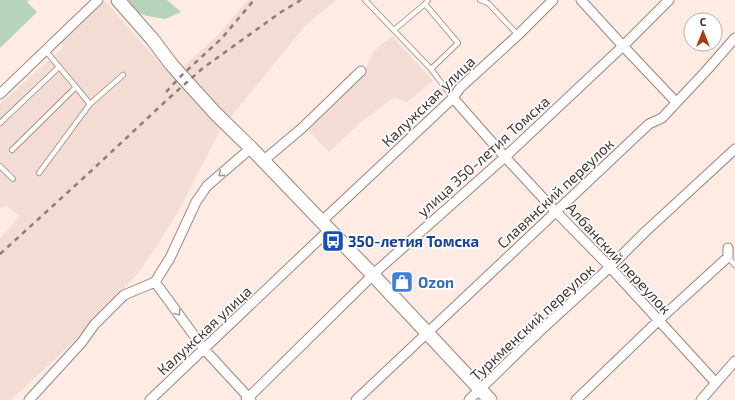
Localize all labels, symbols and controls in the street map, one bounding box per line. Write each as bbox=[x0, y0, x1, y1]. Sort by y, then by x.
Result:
north arrow bbox=[683, 12, 723, 52]
text: С bbox=[700, 15, 707, 28]
street label: Калужская улица bbox=[378, 52, 479, 151]
street label: улица 350-летия Томска bbox=[413, 92, 554, 221]
street label: Славянский переулок bbox=[493, 134, 618, 252]
one-way arrow bbox=[218, 169, 226, 176]
street label: Албанский переулок bbox=[562, 199, 675, 318]
bus stop icon: 350-летия Томска bbox=[320, 228, 346, 254]
place label: 350-летия Томска bbox=[348, 232, 479, 250]
street label: Туркменский переулок bbox=[466, 260, 598, 385]
shop icon: Ozon bbox=[389, 269, 415, 295]
place label: Ozon bbox=[418, 273, 454, 291]
street label: Калужская улица bbox=[153, 282, 256, 379]
one-way arrow bbox=[173, 309, 180, 316]

